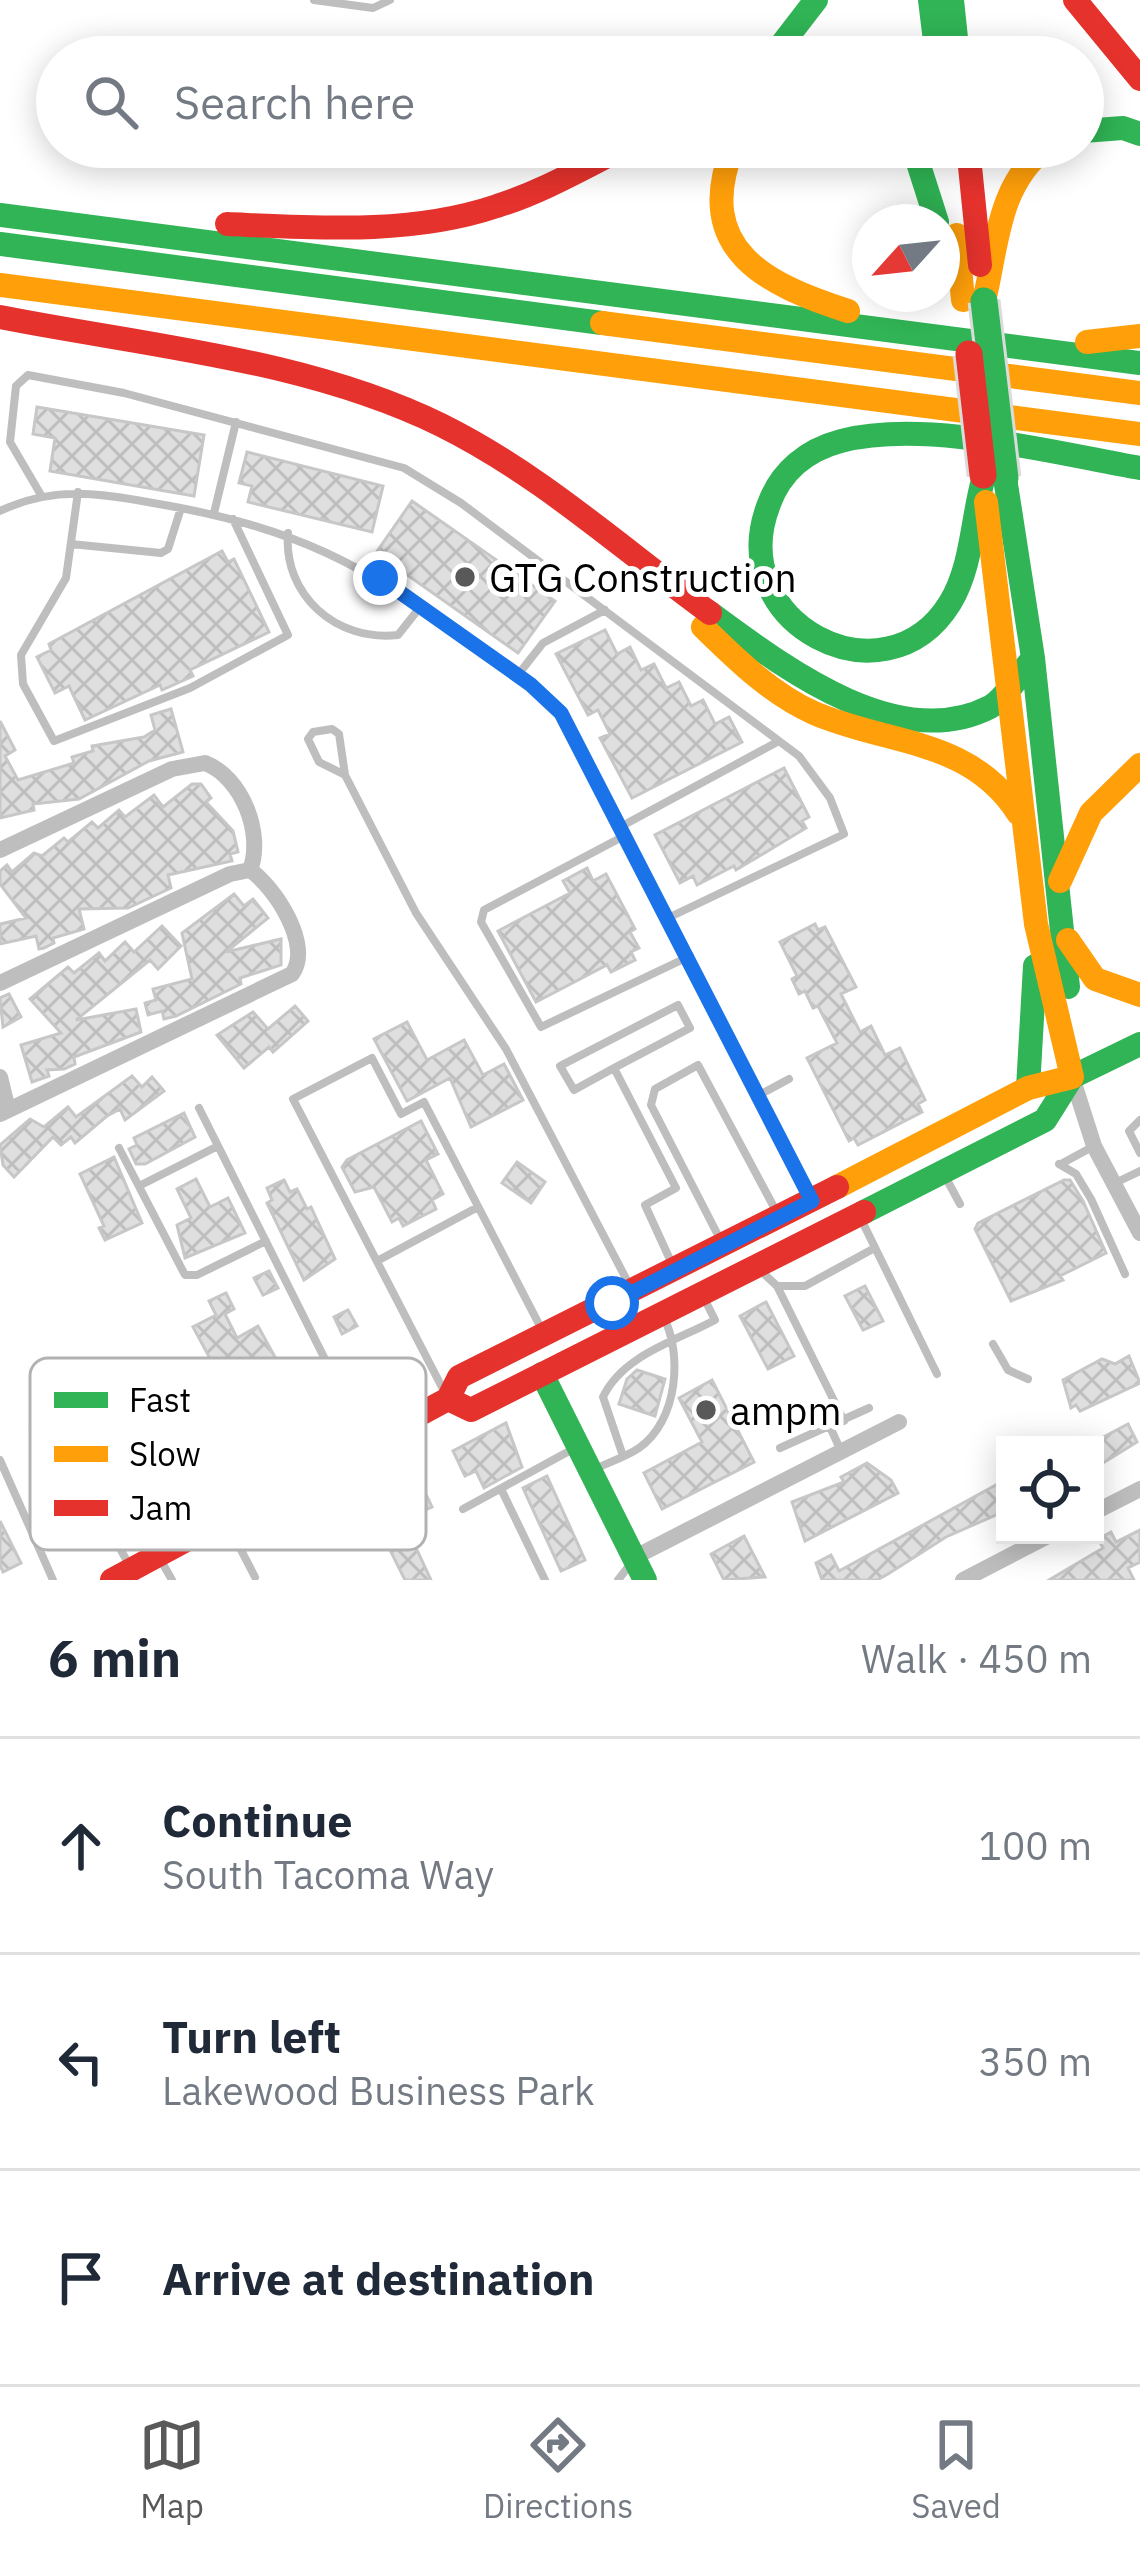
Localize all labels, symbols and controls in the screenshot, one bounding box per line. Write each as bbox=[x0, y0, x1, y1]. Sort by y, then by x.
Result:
search box bbox=[36, 36, 1104, 168]
icon: search bbox=[78, 69, 144, 135]
text: Search here bbox=[174, 73, 415, 131]
north arrow bbox=[852, 204, 960, 312]
route end bbox=[353, 551, 407, 605]
place label: GTG Construction bbox=[489, 552, 797, 603]
marker: GTG Construction bbox=[452, 564, 478, 590]
route start bbox=[585, 1276, 639, 1330]
legend bbox=[30, 1358, 426, 1550]
text: Fast bbox=[129, 1378, 191, 1421]
place label: ampm bbox=[730, 1385, 842, 1436]
marker: ampm bbox=[693, 1397, 719, 1423]
text: Slow bbox=[129, 1432, 201, 1475]
map controls bbox=[996, 1436, 1104, 1544]
button: locate bbox=[996, 1436, 1104, 1544]
text: Jam bbox=[129, 1486, 192, 1529]
text: 6 min bbox=[48, 1625, 181, 1691]
text: Walk · 450 m bbox=[861, 1633, 1092, 1684]
text: Continue bbox=[162, 1791, 353, 1849]
icon: ahead bbox=[48, 1813, 114, 1879]
text: 100 m bbox=[979, 1820, 1092, 1871]
text: South Tacoma Way bbox=[162, 1849, 494, 1900]
text: Turn left bbox=[162, 2007, 341, 2065]
icon: left bbox=[48, 2029, 114, 2095]
text: 350 m bbox=[979, 2036, 1092, 2087]
text: Lakewood Business Park bbox=[162, 2065, 595, 2116]
icon: arrive bbox=[48, 2245, 114, 2311]
text: Arrive at destination bbox=[162, 2249, 595, 2307]
tab: Map bbox=[139, 2412, 205, 2527]
tab: Directions bbox=[483, 2412, 633, 2527]
tab: Saved bbox=[911, 2412, 1001, 2527]

